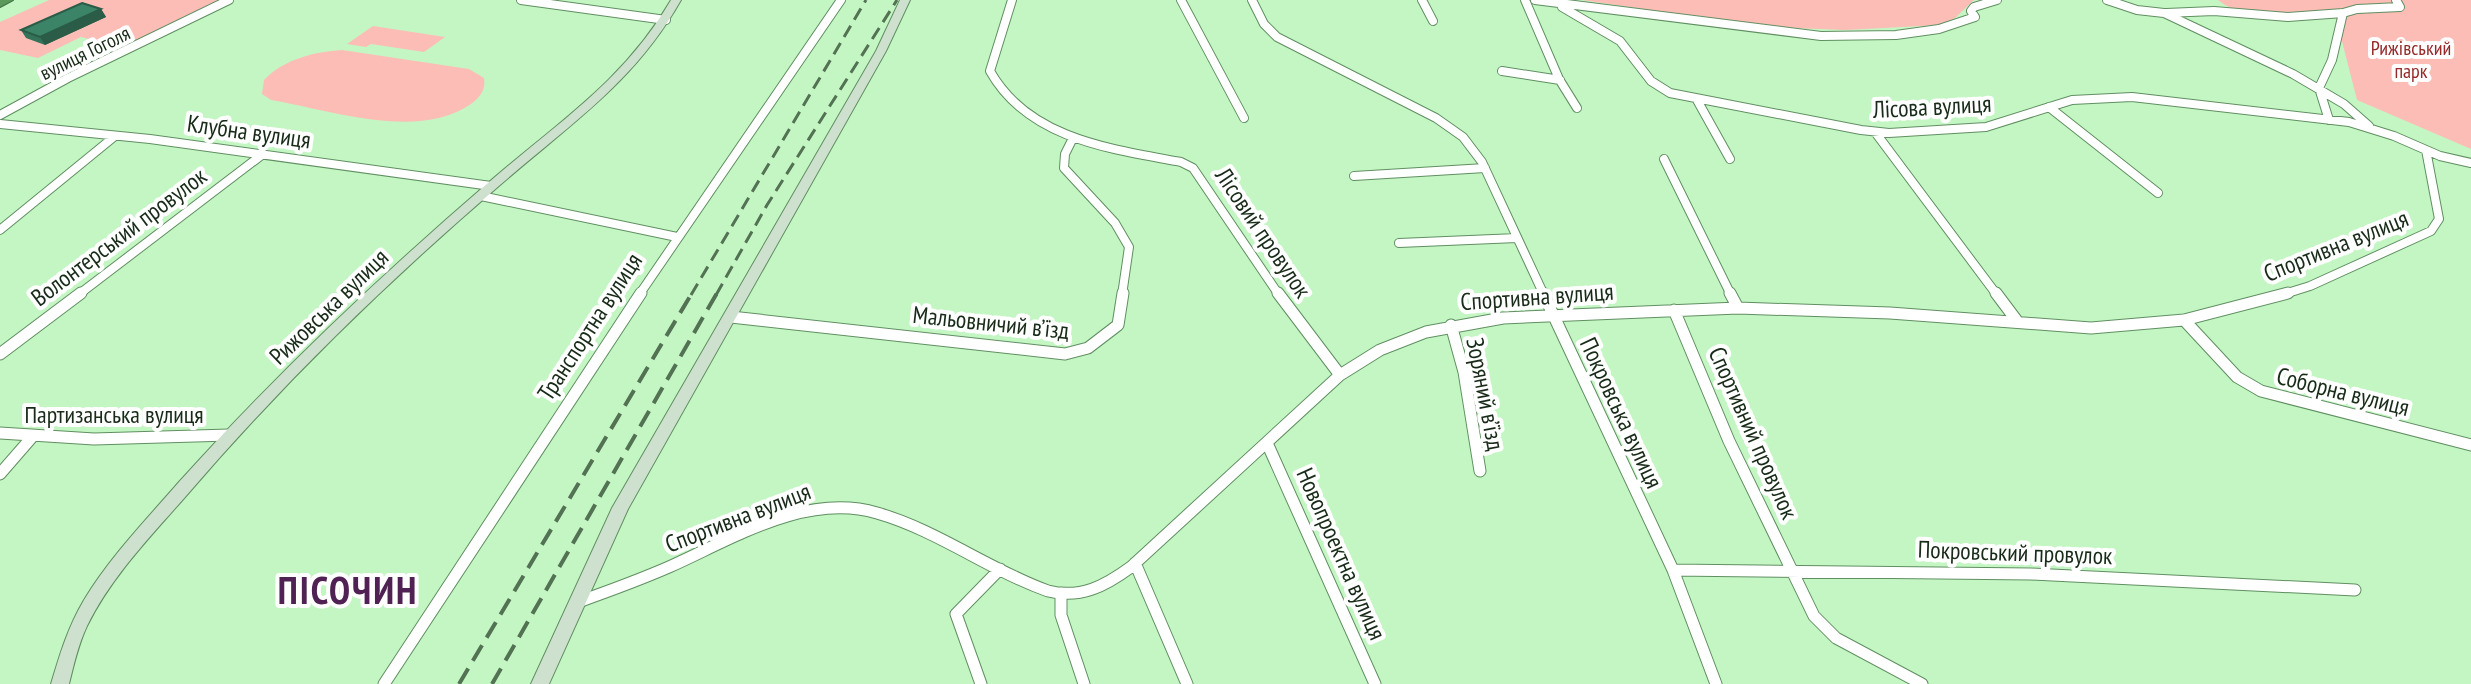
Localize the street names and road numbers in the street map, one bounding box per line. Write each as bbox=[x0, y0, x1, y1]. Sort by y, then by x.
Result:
street label: вулиця Гоголя bbox=[36, 20, 134, 86]
street label: Лісова вулиця bbox=[1871, 88, 1992, 125]
street label: Клубна вулиця bbox=[185, 107, 313, 156]
street label: Волонтерський провулок bbox=[25, 160, 213, 313]
street label: Лісовий провулок bbox=[1208, 161, 1319, 304]
street label: Спортивна вулиця bbox=[2259, 202, 2413, 289]
street label: Рижовська вулиця bbox=[263, 242, 395, 371]
street label: Транспортна вулиця bbox=[530, 247, 649, 406]
street label: Спортивна вулиця bbox=[1459, 276, 1615, 317]
street label: Мальовничий в’їзд bbox=[911, 299, 1071, 346]
street label: Покровська вулиця bbox=[1573, 332, 1670, 493]
street label: Зоряний в’їзд bbox=[1459, 335, 1512, 453]
street label: Спортивний провулок bbox=[1702, 342, 1806, 524]
street label: Соборна вулиця bbox=[2274, 360, 2413, 423]
street label: Партизанська вулиця bbox=[24, 399, 204, 430]
street label: Новопроектна вулиця bbox=[1290, 463, 1393, 645]
street label: Спортивна вулиця bbox=[661, 476, 815, 559]
street label: Покровський провулок bbox=[1917, 534, 2114, 571]

